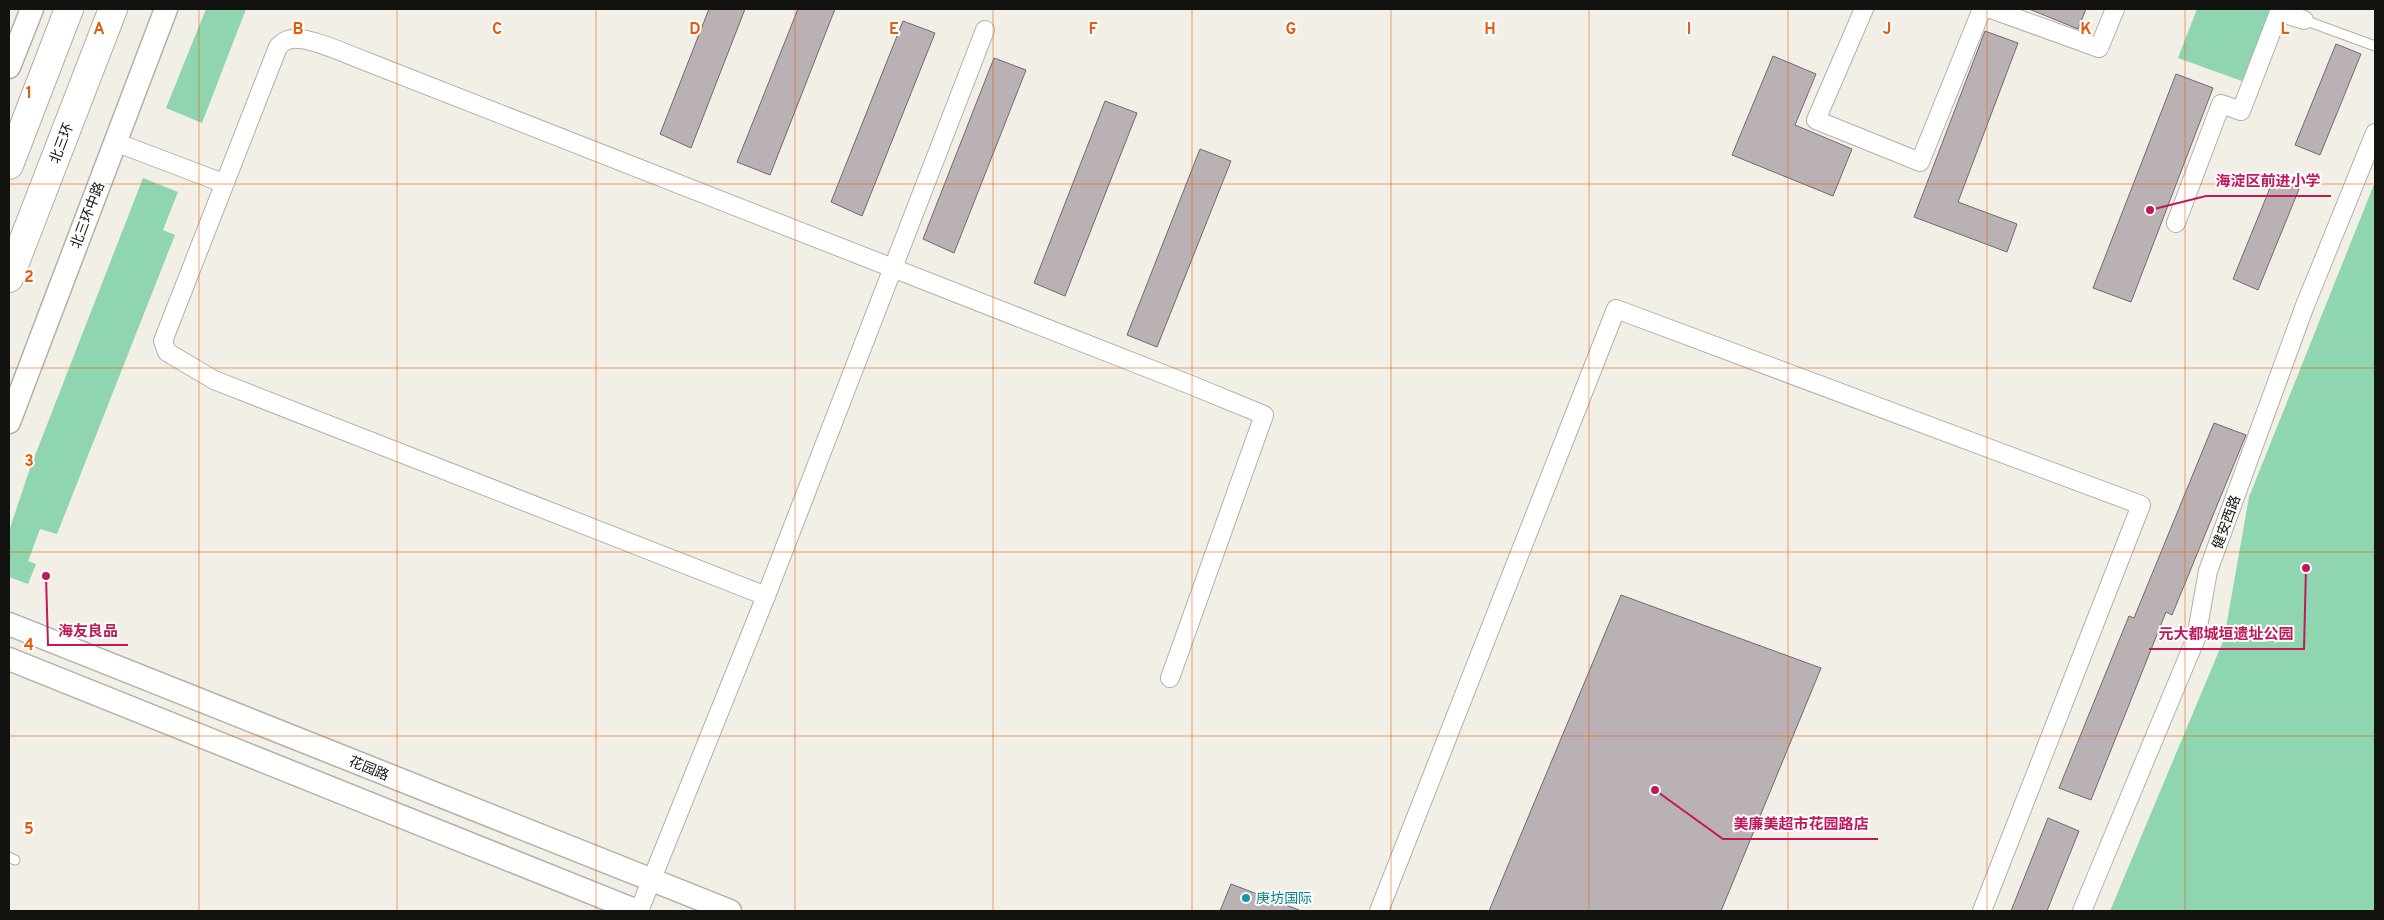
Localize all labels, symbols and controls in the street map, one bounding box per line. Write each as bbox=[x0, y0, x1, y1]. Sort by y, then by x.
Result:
text: A bbox=[93, 20, 105, 40]
text: B bbox=[292, 20, 304, 40]
text: C bbox=[492, 20, 502, 40]
text: D bbox=[689, 20, 701, 40]
text: E bbox=[889, 20, 899, 40]
text: F bbox=[1088, 20, 1098, 40]
text: G bbox=[1286, 20, 1296, 40]
text: H bbox=[1484, 20, 1496, 40]
text: I bbox=[1687, 20, 1691, 40]
text: J bbox=[1883, 20, 1891, 40]
text: K bbox=[2080, 20, 2092, 40]
text: L bbox=[2280, 20, 2290, 40]
text: 1 bbox=[26, 84, 32, 104]
street label: 北三环 bbox=[46, 121, 78, 166]
callout: 海淀区前进小学 bbox=[2206, 166, 2331, 196]
text: 海淀区前进小学 bbox=[2215, 172, 2321, 192]
street label: 北三环中路 bbox=[67, 179, 109, 251]
text: 2 bbox=[24, 268, 34, 288]
text: 3 bbox=[24, 452, 34, 472]
street label: 健安西路 bbox=[2209, 493, 2245, 552]
callout: 海友良品 bbox=[48, 615, 128, 645]
callout: 元大都城垣遗址公园 bbox=[2149, 619, 2304, 649]
text: 海友良品 bbox=[58, 622, 118, 642]
text: 元大都城垣遗址公园 bbox=[2158, 625, 2294, 645]
text: 4 bbox=[24, 636, 34, 656]
street label: 花园路 bbox=[346, 754, 391, 785]
callout: 美廉美超市花园路店 bbox=[1723, 809, 1878, 839]
text: 美廉美超市花园路店 bbox=[1733, 816, 1869, 835]
text: 5 bbox=[24, 820, 34, 840]
place label: 庚坊国际 bbox=[1256, 890, 1312, 908]
marker: 庚坊国际 bbox=[1240, 892, 1252, 904]

